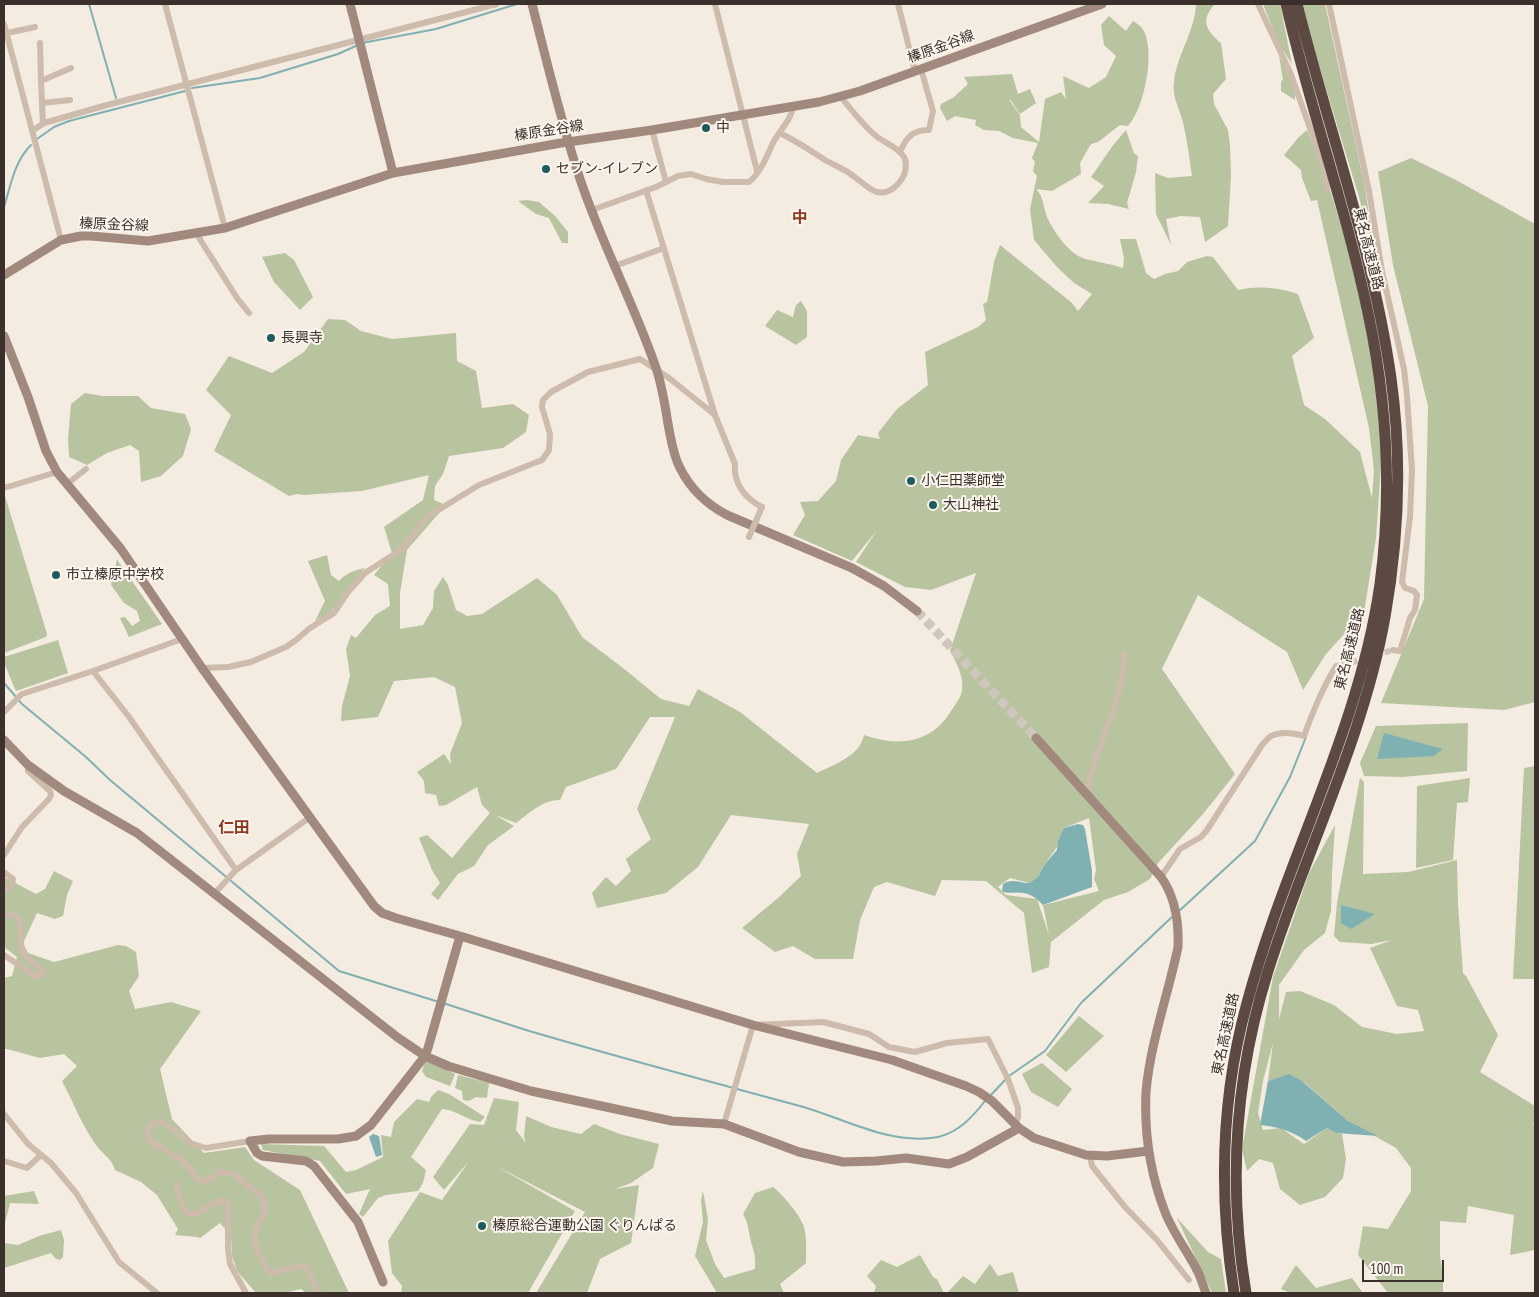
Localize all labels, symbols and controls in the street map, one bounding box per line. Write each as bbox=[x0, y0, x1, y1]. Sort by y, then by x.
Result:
street label: 榛原金谷線 bbox=[905, 27, 977, 67]
street label: 榛原金谷線 bbox=[513, 117, 585, 145]
place label: 中 bbox=[716, 120, 730, 136]
marker: 中 bbox=[700, 122, 712, 134]
place label: セブン-イレブン bbox=[556, 161, 658, 177]
marker: セブン-イレブン bbox=[540, 163, 552, 175]
street label: 東名高速道路 bbox=[1350, 206, 1386, 292]
district label: 中 bbox=[792, 208, 808, 228]
street label: 榛原金谷線 bbox=[79, 215, 149, 235]
place label: 長興寺 bbox=[281, 330, 323, 346]
marker: 長興寺 bbox=[265, 332, 277, 344]
place label: 小仁田薬師堂 bbox=[921, 473, 1005, 489]
marker: 小仁田薬師堂 bbox=[905, 475, 917, 487]
place label: 大山神社 bbox=[943, 497, 999, 513]
marker: 大山神社 bbox=[927, 499, 939, 511]
place label: 市立榛原中学校 bbox=[66, 567, 164, 583]
marker: 市立榛原中学校 bbox=[50, 569, 62, 581]
street label: 東名高速道路 bbox=[1332, 606, 1368, 692]
district label: 仁田 bbox=[218, 818, 250, 838]
street label: 東名高速道路 bbox=[1209, 991, 1243, 1077]
place label: 榛原総合運動公園 ぐりんぱる bbox=[492, 1218, 677, 1234]
marker: 榛原総合運動公園 ぐりんぱる bbox=[476, 1220, 488, 1232]
scale bar bbox=[1364, 1250, 1446, 1282]
text: 100 m bbox=[1370, 1259, 1403, 1278]

